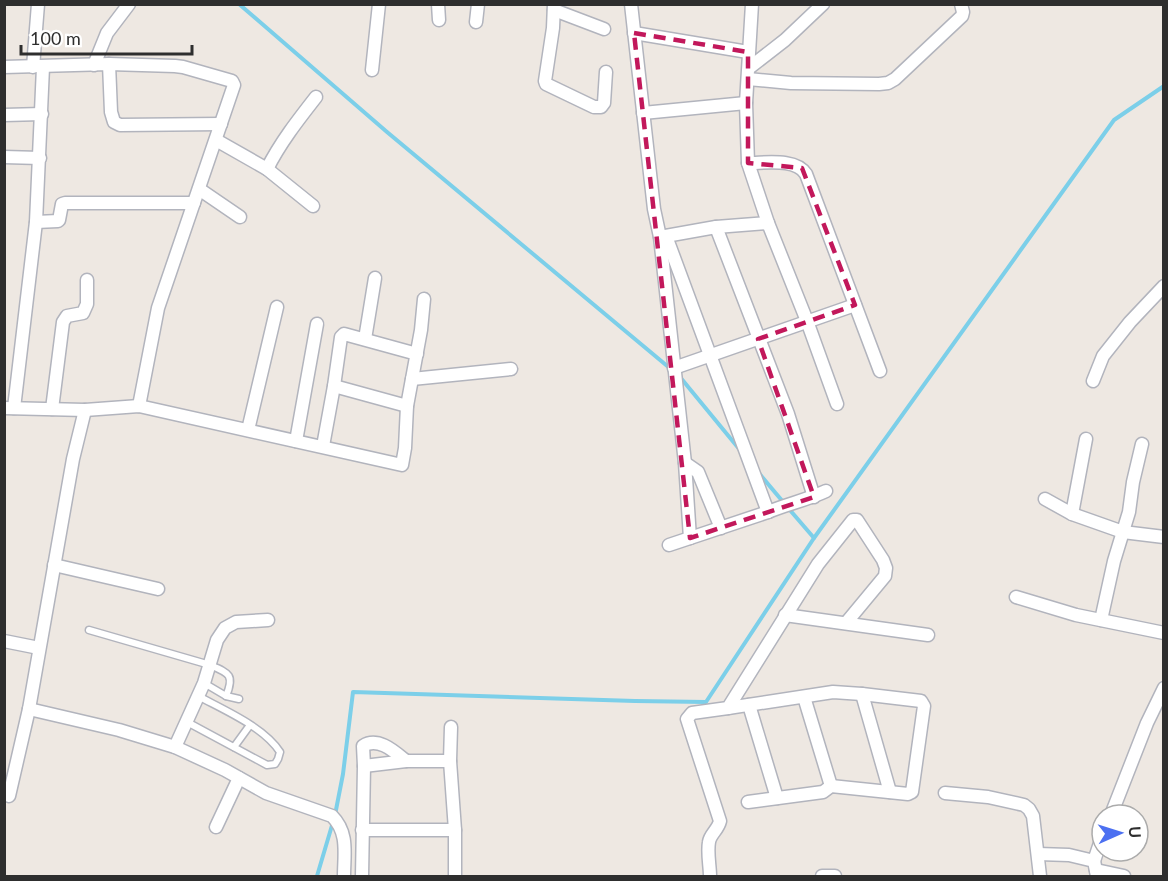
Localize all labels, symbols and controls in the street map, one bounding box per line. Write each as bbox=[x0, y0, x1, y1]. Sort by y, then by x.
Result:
scale bar bbox=[21, 18, 192, 56]
text: 100 m bbox=[30, 27, 81, 49]
north arrow bbox=[1090, 803, 1150, 863]
text: U bbox=[1126, 826, 1145, 839]

